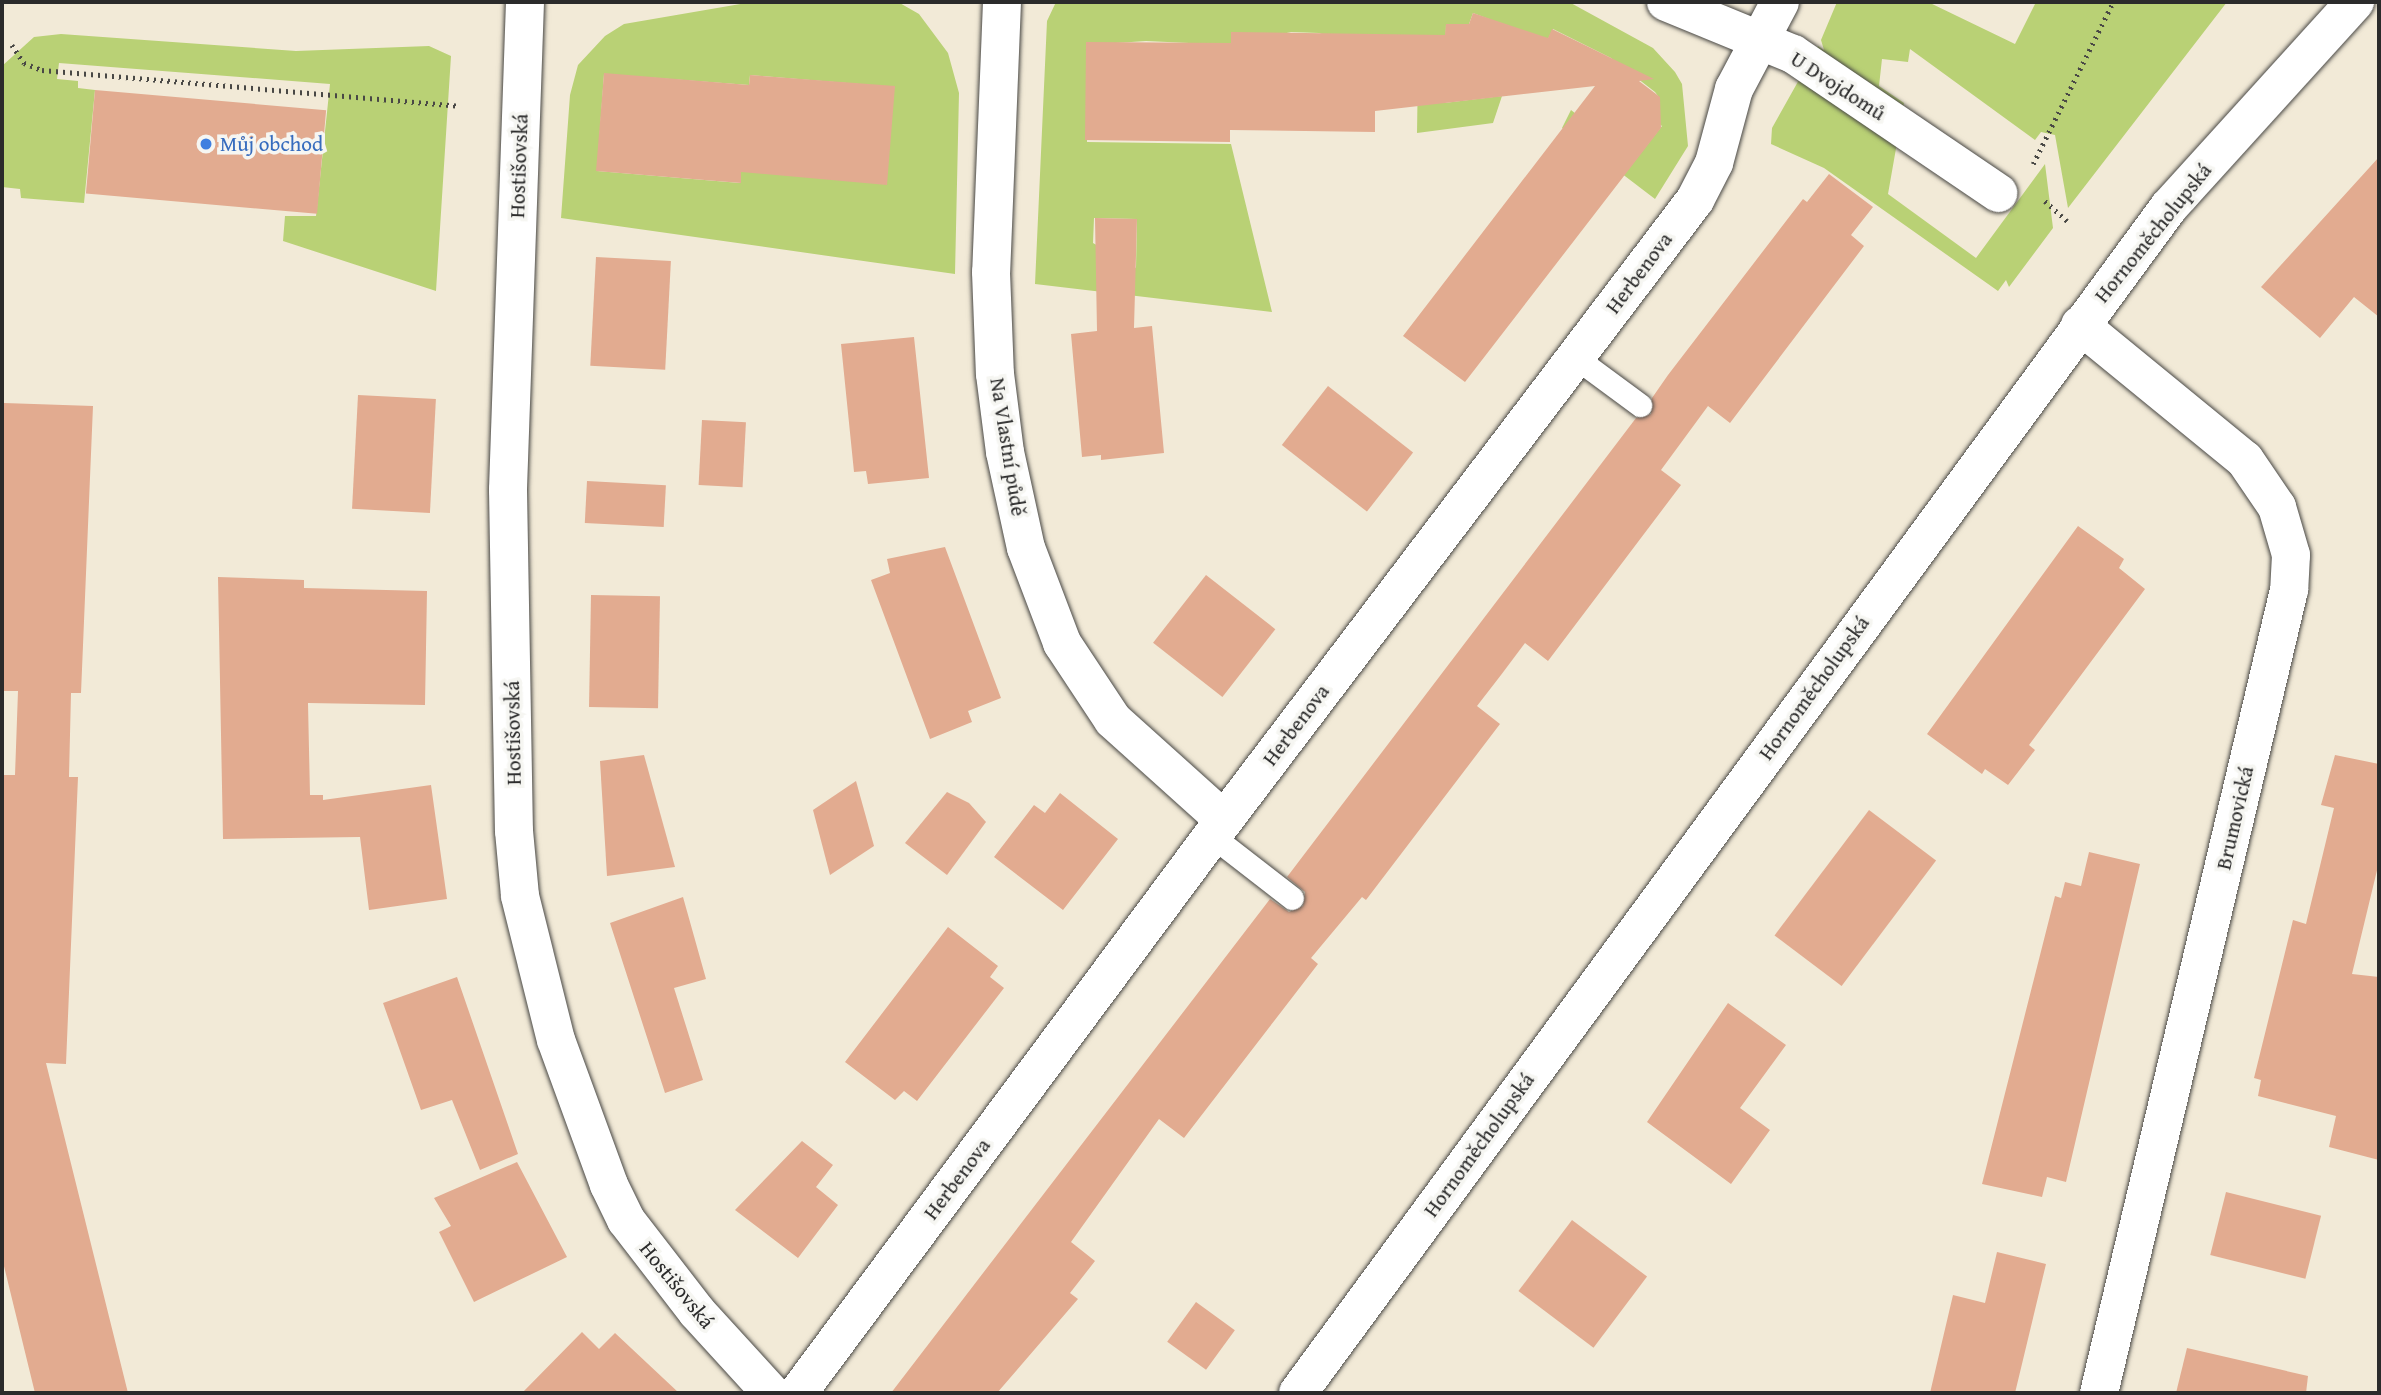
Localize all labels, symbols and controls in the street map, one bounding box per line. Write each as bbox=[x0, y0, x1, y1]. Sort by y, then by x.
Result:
street label: U Dvojdomů bbox=[1786, 46, 1890, 126]
street label: Hostišovská bbox=[505, 113, 533, 219]
place label: Můj obchod bbox=[220, 131, 323, 157]
marker: Můj obchod bbox=[198, 136, 214, 152]
street label: Hornoměcholupská bbox=[2089, 158, 2217, 308]
street label: Herbenova bbox=[1600, 227, 1678, 319]
street label: Na Vlastní půdě bbox=[985, 376, 1031, 518]
street label: Hornoměcholupská bbox=[1753, 611, 1875, 765]
street label: Herbenova bbox=[1257, 679, 1335, 771]
street label: Hostišovská bbox=[499, 681, 527, 785]
street label: Brumovická bbox=[2211, 764, 2259, 872]
street label: Hornoměcholupská bbox=[1418, 1068, 1540, 1222]
street label: Herbenova bbox=[918, 1133, 996, 1225]
street label: Hostišovská bbox=[634, 1237, 720, 1333]

